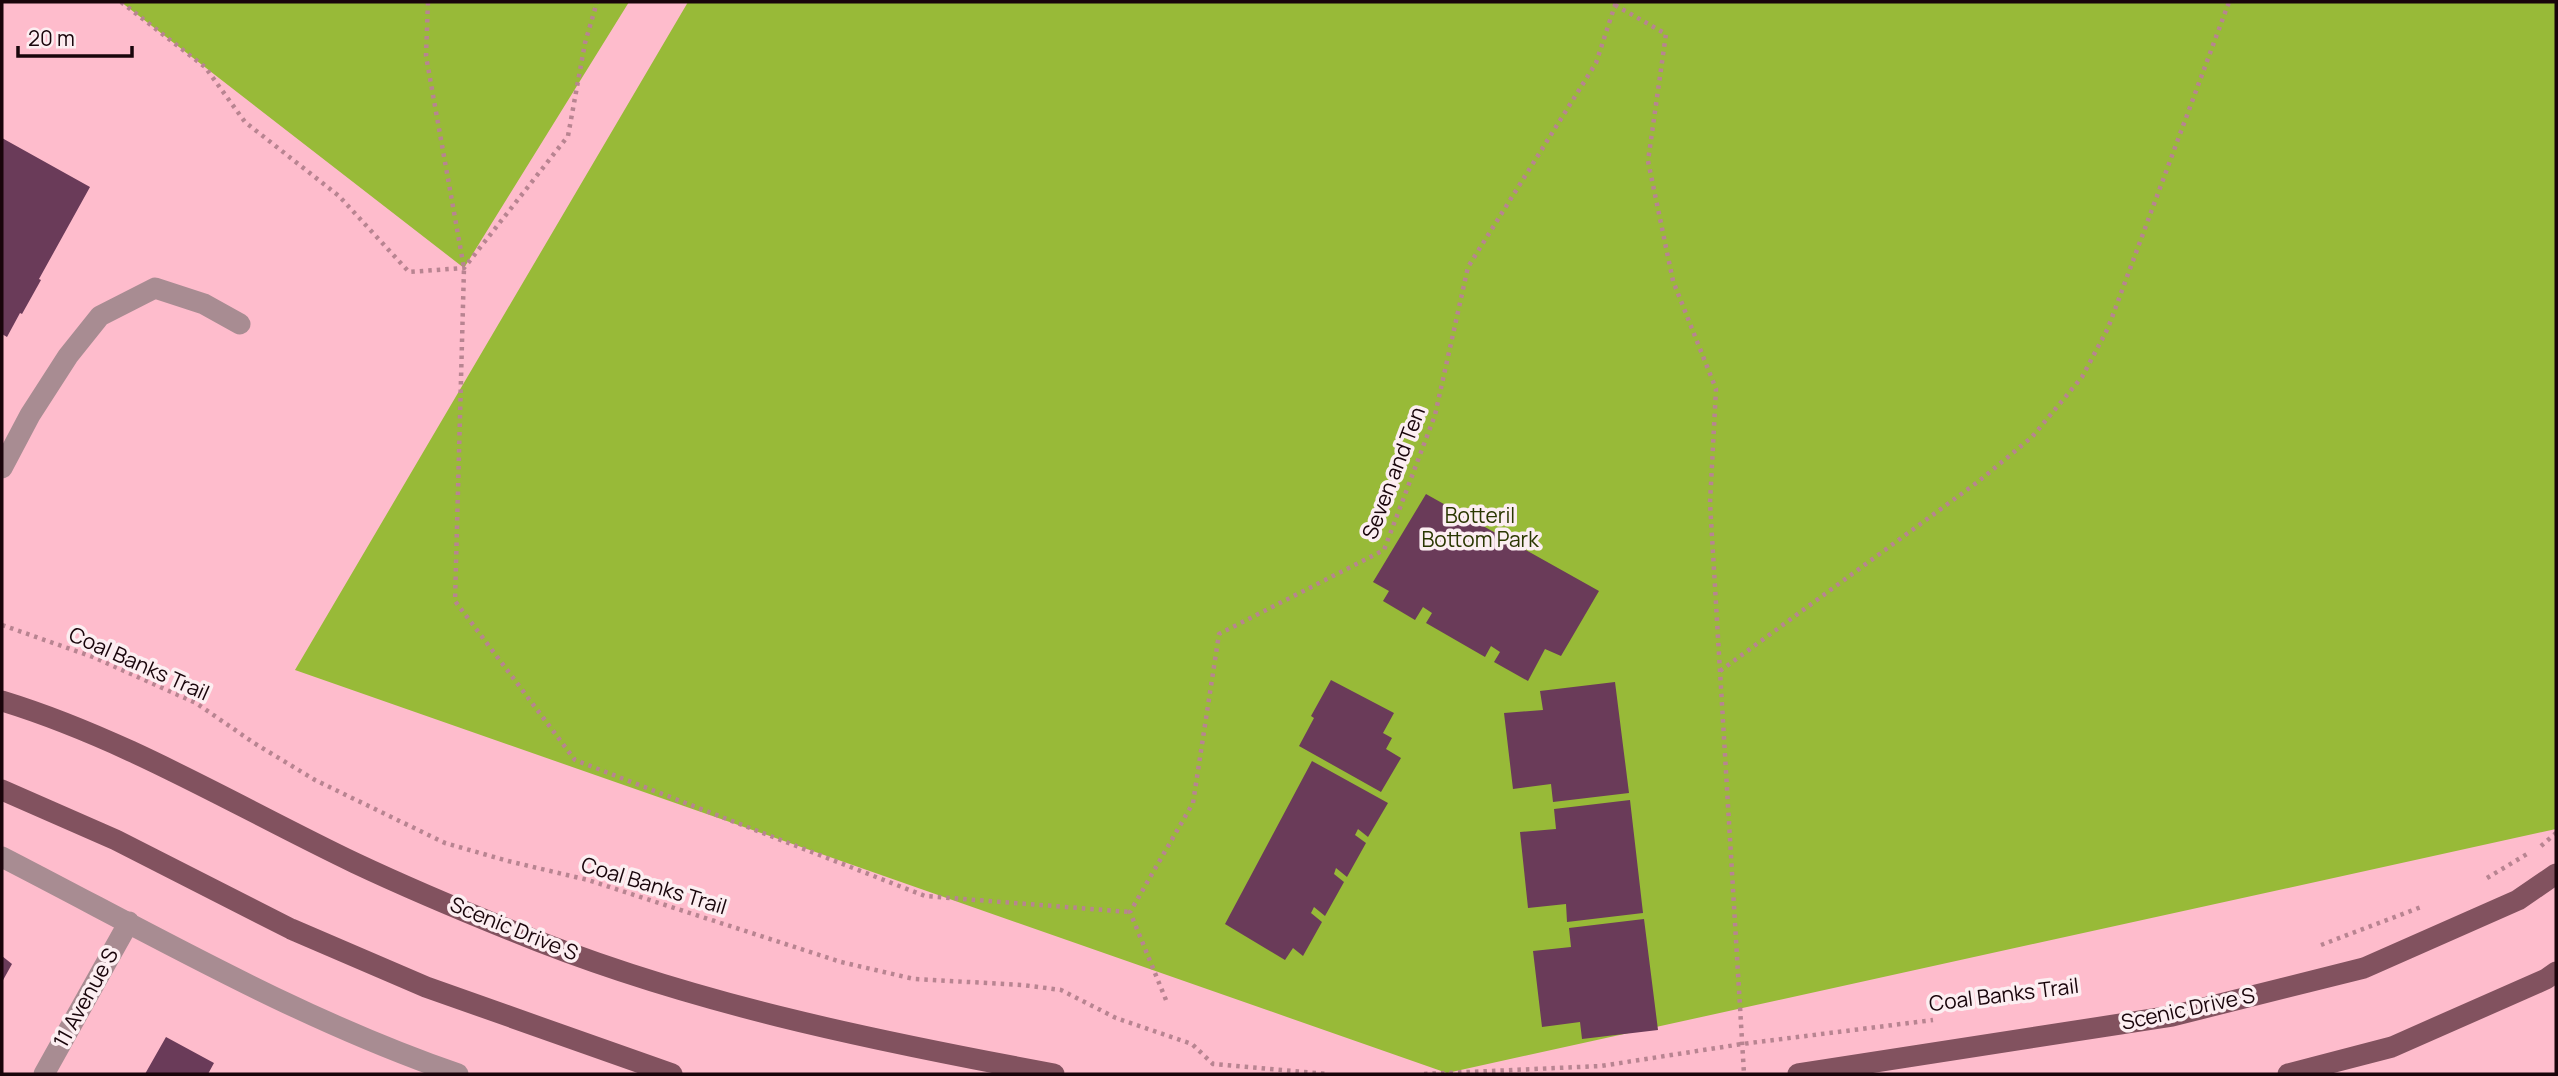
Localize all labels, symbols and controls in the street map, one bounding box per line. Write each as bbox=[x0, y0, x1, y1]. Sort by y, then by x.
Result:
scale bar bbox=[18, 14, 131, 58]
text: 20 m bbox=[28, 24, 75, 52]
street label: Seven and Ten bbox=[1355, 402, 1431, 543]
park label: Botteril Bottom Park bbox=[1421, 501, 1539, 553]
street label: Coal Banks Trail bbox=[65, 620, 214, 707]
street label: Coal Banks Trail bbox=[578, 850, 730, 920]
street label: Scenic Drive S bbox=[446, 890, 583, 966]
street label: 11 Avenue S bbox=[46, 943, 124, 1052]
street label: Coal Banks Trail bbox=[1927, 971, 2080, 1017]
street label: Scenic Drive S bbox=[2119, 980, 2257, 1036]

